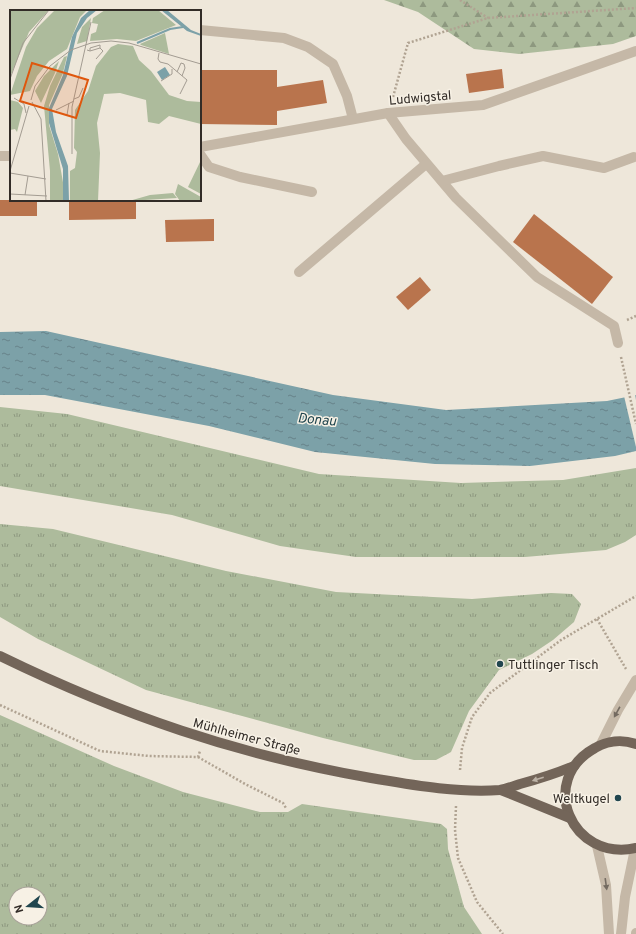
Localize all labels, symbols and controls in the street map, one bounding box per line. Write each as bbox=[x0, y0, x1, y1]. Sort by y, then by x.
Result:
inset map bbox=[10, 10, 201, 201]
street label: Ludwigstal bbox=[388, 88, 452, 110]
water label: Donau bbox=[297, 410, 337, 431]
place label: Tuttlinger Tisch bbox=[508, 658, 599, 674]
marker: Tuttlinger Tisch bbox=[495, 659, 505, 669]
one-way arrow bbox=[614, 706, 621, 717]
street label: Mühlheimer Straße bbox=[191, 716, 302, 760]
one-way arrow bbox=[532, 776, 544, 782]
place label: Weltkugel bbox=[553, 792, 610, 808]
marker: Weltkugel bbox=[613, 793, 623, 803]
one-way arrow bbox=[603, 877, 609, 890]
north arrow bbox=[8, 886, 48, 926]
text: N bbox=[12, 903, 27, 914]

